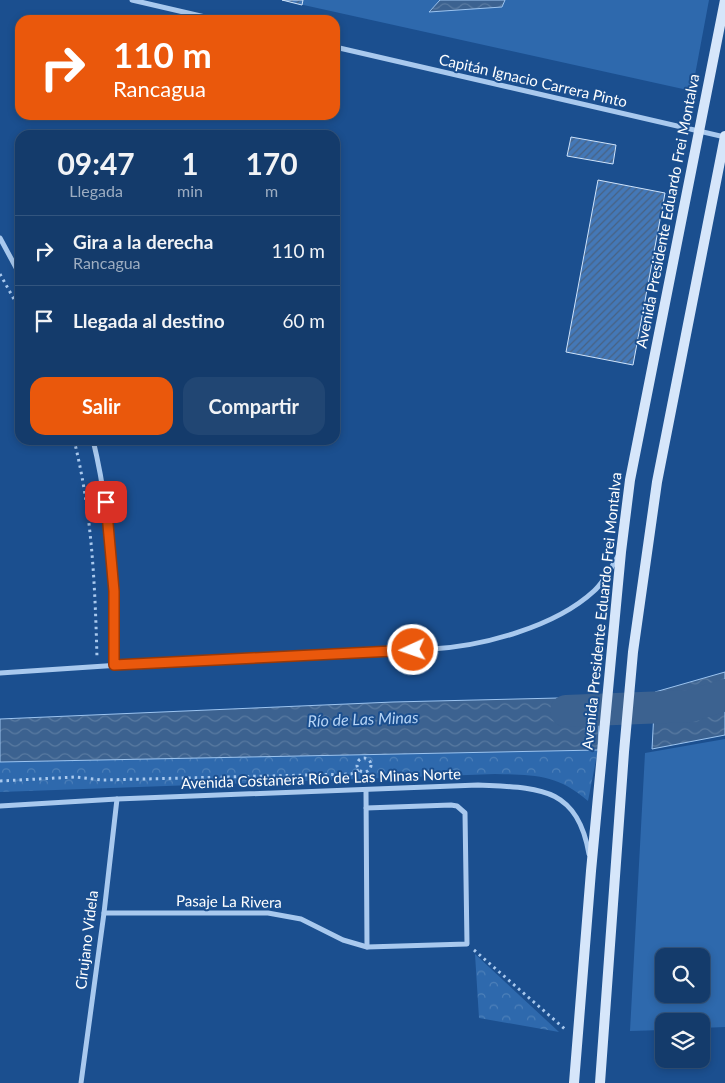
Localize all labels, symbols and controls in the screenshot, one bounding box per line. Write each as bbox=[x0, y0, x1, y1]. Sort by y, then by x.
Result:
text: 110 m bbox=[113, 33, 212, 75]
icon: right bbox=[30, 35, 95, 100]
street label: Capitán Ignacio Carrera Pinto bbox=[437, 50, 629, 110]
street label: Avenida Presidente Eduardo Frei Montalva bbox=[632, 72, 702, 350]
text: Rancagua bbox=[113, 75, 206, 102]
text: 09:47 bbox=[57, 145, 135, 181]
text: 1 bbox=[181, 145, 199, 181]
text: 170 bbox=[245, 145, 298, 181]
text: Llegada bbox=[69, 181, 123, 200]
text: min bbox=[177, 181, 203, 200]
text: m bbox=[265, 181, 278, 200]
text: Gira a la derecha bbox=[73, 230, 213, 253]
icon: right bbox=[30, 237, 58, 265]
text: 110 m bbox=[271, 239, 325, 262]
text: Rancagua bbox=[73, 253, 141, 272]
icon: arrive bbox=[30, 307, 58, 335]
text: Llegada al destino bbox=[73, 309, 225, 332]
text: 60 m bbox=[282, 309, 325, 332]
button: Salir bbox=[30, 377, 173, 435]
button: Compartir bbox=[183, 377, 325, 435]
street label: Avenida Presidente Eduardo Frei Montalva bbox=[577, 471, 625, 751]
pin bbox=[85, 481, 127, 523]
icon: arrive bbox=[92, 488, 120, 516]
position arrow bbox=[386, 623, 438, 675]
water label: Río de Las Minas bbox=[307, 707, 419, 730]
street label: Avenida Costanera Río de Las Minas Norte bbox=[181, 764, 461, 792]
street label: Cirujano Videla bbox=[71, 889, 101, 990]
street label: Pasaje La Rivera bbox=[176, 891, 282, 911]
map controls bbox=[655, 948, 710, 1068]
button: search bbox=[655, 948, 710, 1003]
button: layers bbox=[655, 1013, 710, 1068]

